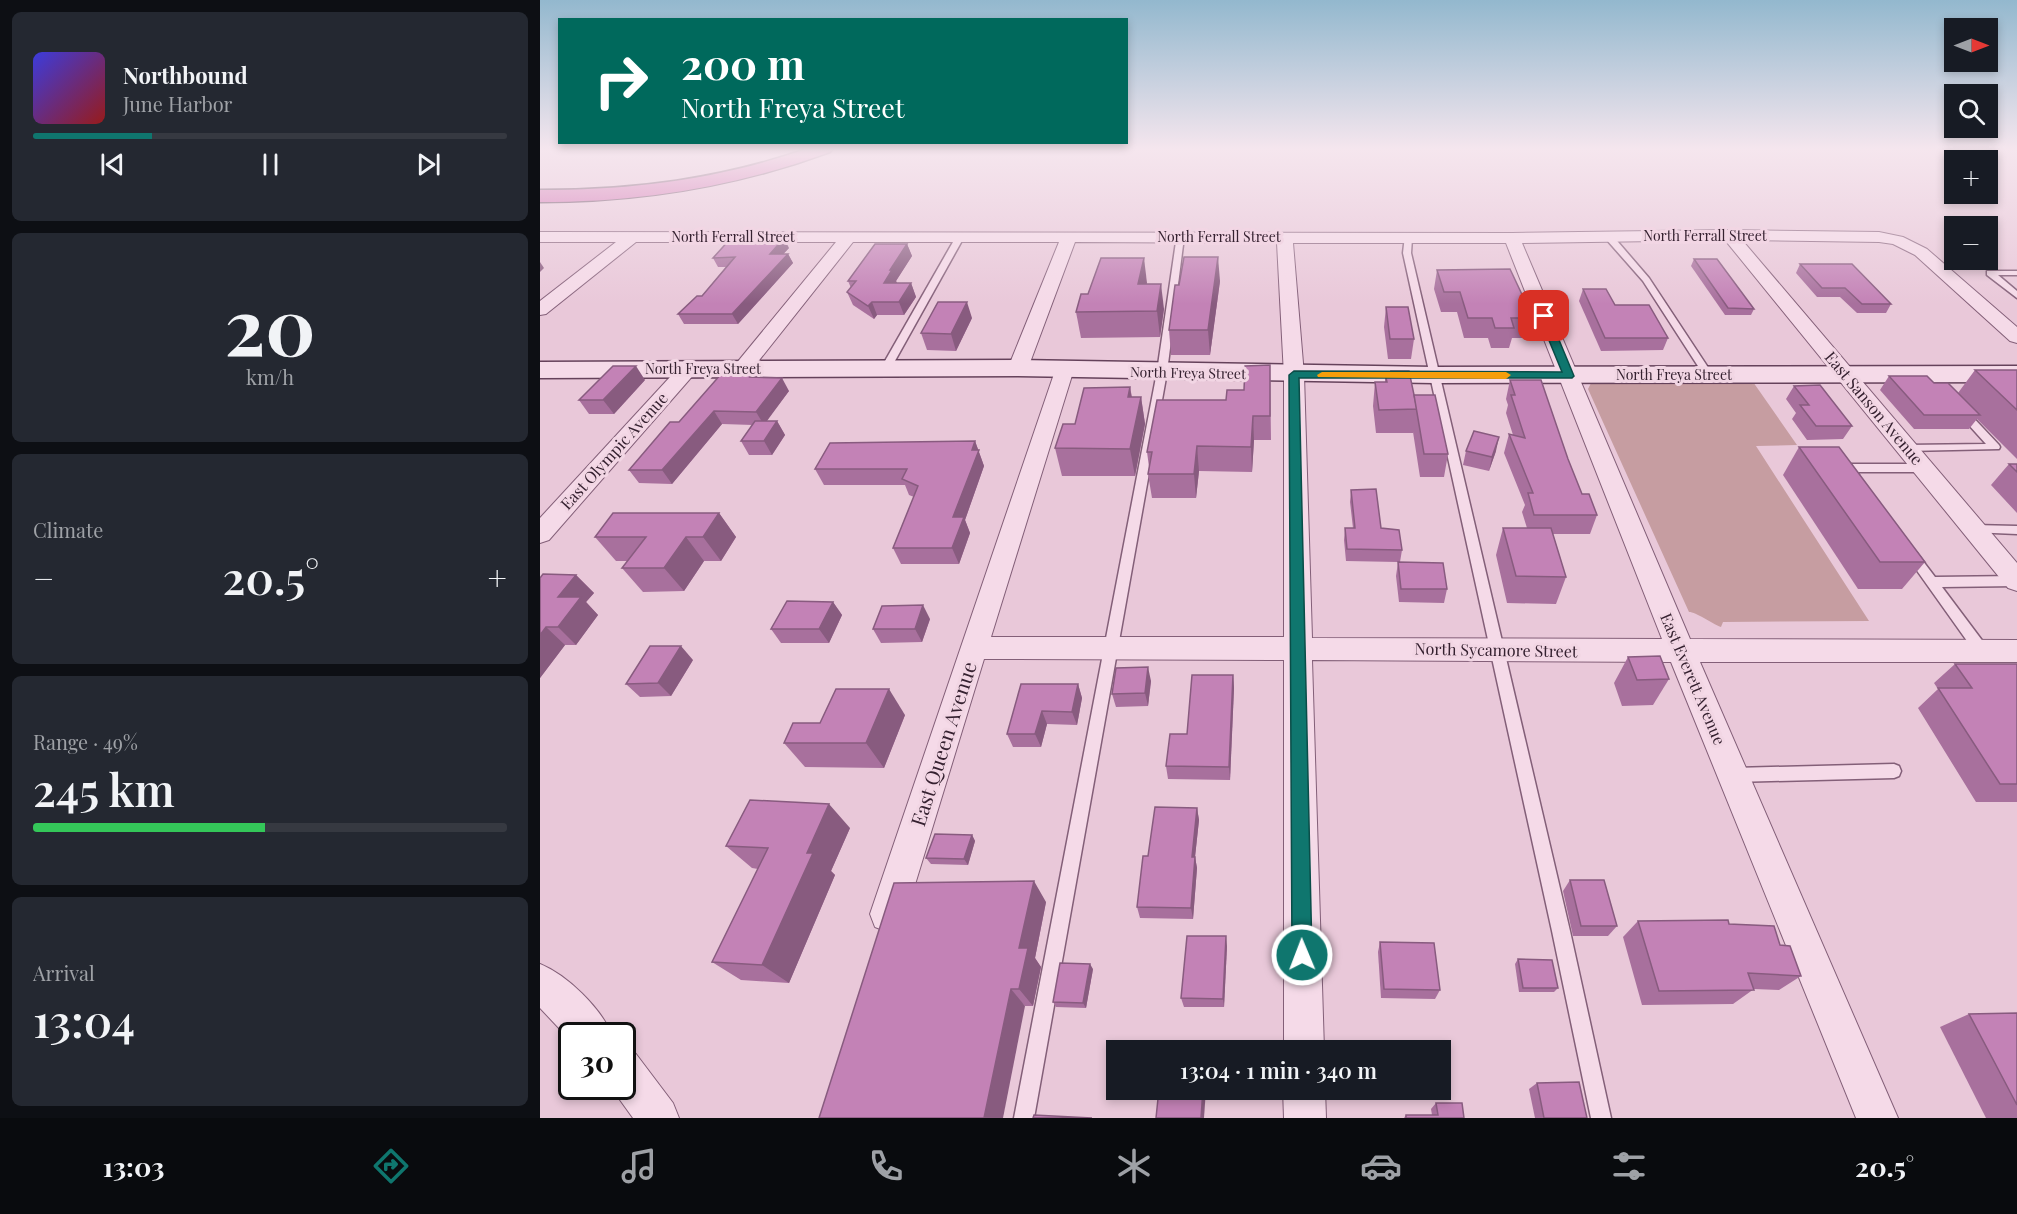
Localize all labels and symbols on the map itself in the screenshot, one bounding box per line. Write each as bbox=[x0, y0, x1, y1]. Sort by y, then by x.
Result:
north arrow bbox=[1944, 18, 1998, 72]
street label: North Ferrall Street bbox=[1643, 226, 1768, 245]
street label: North Ferrall Street bbox=[671, 227, 796, 246]
street label: North Ferrall Street bbox=[1157, 227, 1282, 246]
pin bbox=[1518, 290, 1569, 341]
street label: East Sanson Avenue bbox=[1821, 346, 1928, 469]
street label: North Freya Street bbox=[645, 359, 762, 378]
street label: North Freya Street bbox=[1130, 362, 1247, 383]
street label: North Freya Street bbox=[1616, 365, 1733, 384]
street label: East Olympic Avenue bbox=[555, 388, 672, 514]
street label: East Everett Avenue bbox=[1656, 610, 1731, 748]
street label: North Sycamore Street bbox=[1414, 638, 1578, 661]
street label: East Queen Avenue bbox=[903, 658, 982, 829]
position arrow bbox=[1270, 923, 1334, 987]
speed limit sign: 30 bbox=[558, 1022, 636, 1100]

